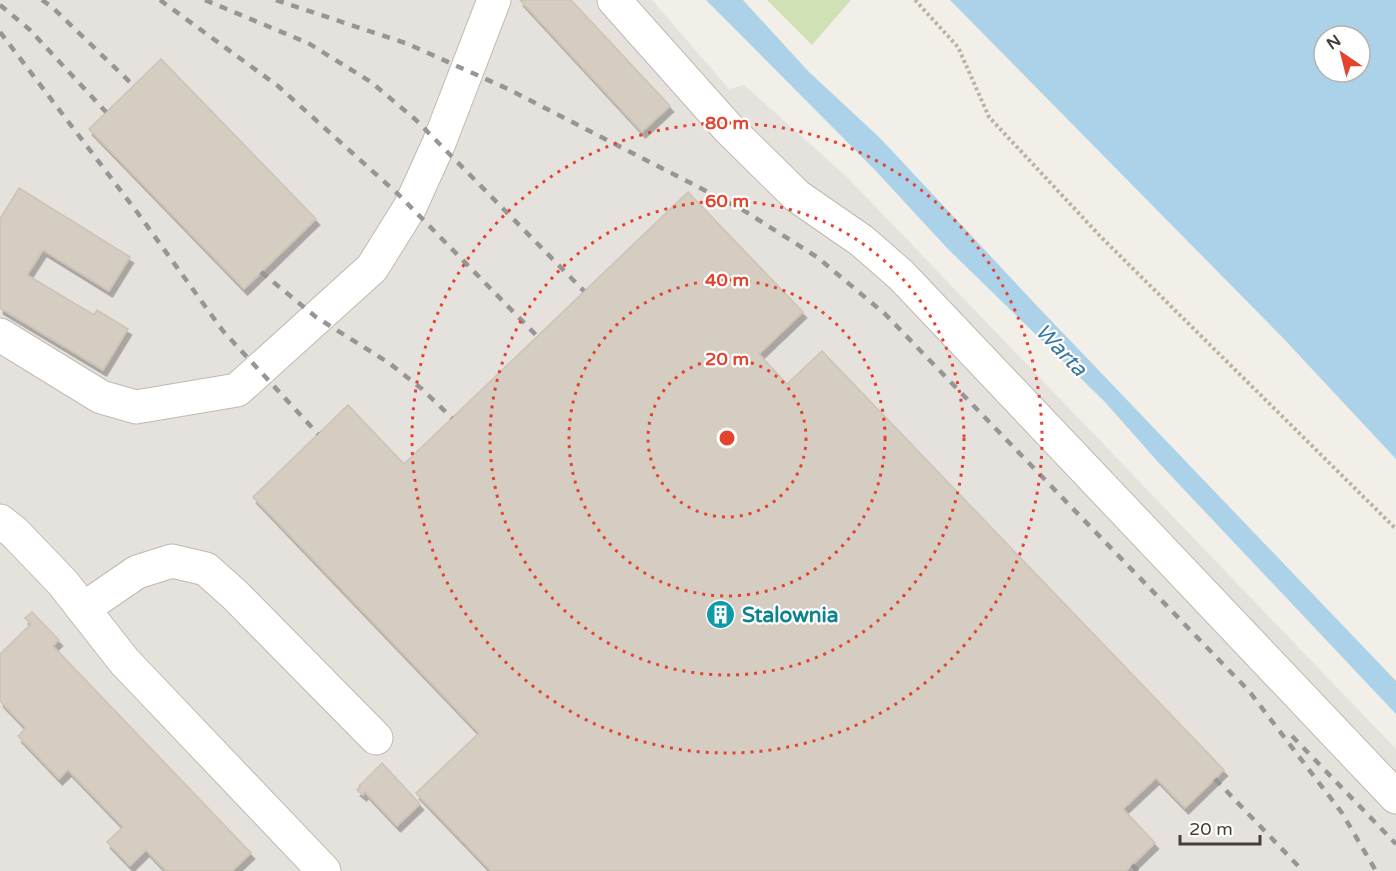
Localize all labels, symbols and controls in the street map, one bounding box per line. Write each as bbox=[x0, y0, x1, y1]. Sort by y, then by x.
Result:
north arrow bbox=[1312, 24, 1372, 84]
text: N bbox=[1323, 31, 1345, 54]
text: 80 m bbox=[705, 112, 749, 134]
text: 60 m bbox=[705, 190, 749, 212]
text: 40 m bbox=[705, 269, 749, 291]
water label: Warta bbox=[1030, 318, 1093, 382]
text: 20 m bbox=[705, 348, 749, 370]
centre of rings bbox=[717, 428, 737, 448]
building icon: Stalownia bbox=[705, 599, 737, 631]
place label: Stalownia bbox=[742, 603, 839, 628]
scale bar bbox=[1180, 808, 1260, 846]
text: 20 m bbox=[1189, 818, 1233, 840]

